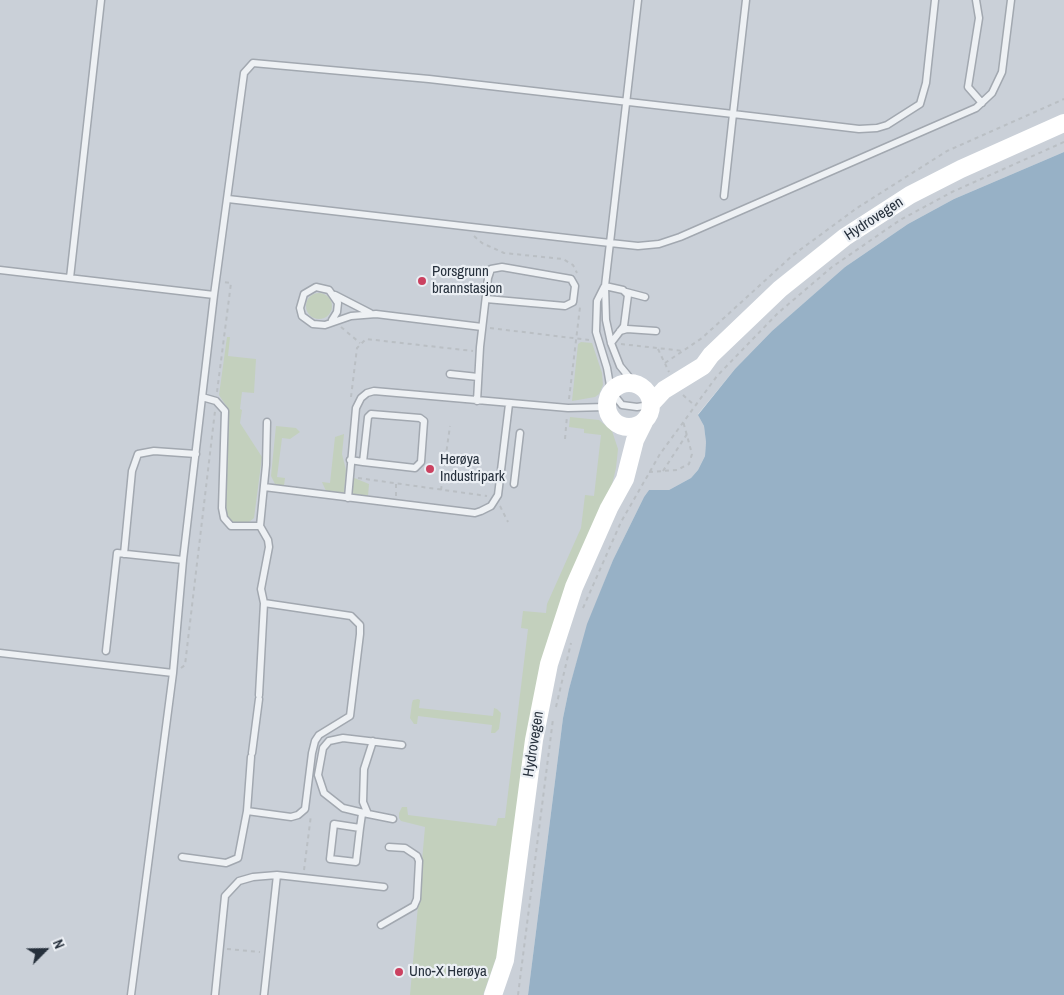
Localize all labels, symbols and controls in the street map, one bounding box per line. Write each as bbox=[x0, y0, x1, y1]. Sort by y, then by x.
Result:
street label: Hydrovegen bbox=[841, 193, 907, 245]
place label: Porsgrunn brannstasjon bbox=[432, 263, 502, 298]
marker: Porsgrunn brannstasjon bbox=[416, 275, 428, 287]
place label: Herøya Industripark bbox=[440, 451, 505, 486]
marker: Herøya Industripark bbox=[424, 463, 436, 475]
street label: Hydrovegen bbox=[520, 710, 548, 778]
north arrow bbox=[20, 925, 70, 975]
text: N bbox=[49, 937, 69, 951]
place label: Uno-X Herøya bbox=[409, 963, 487, 981]
marker: Uno-X Herøya bbox=[393, 966, 405, 978]

